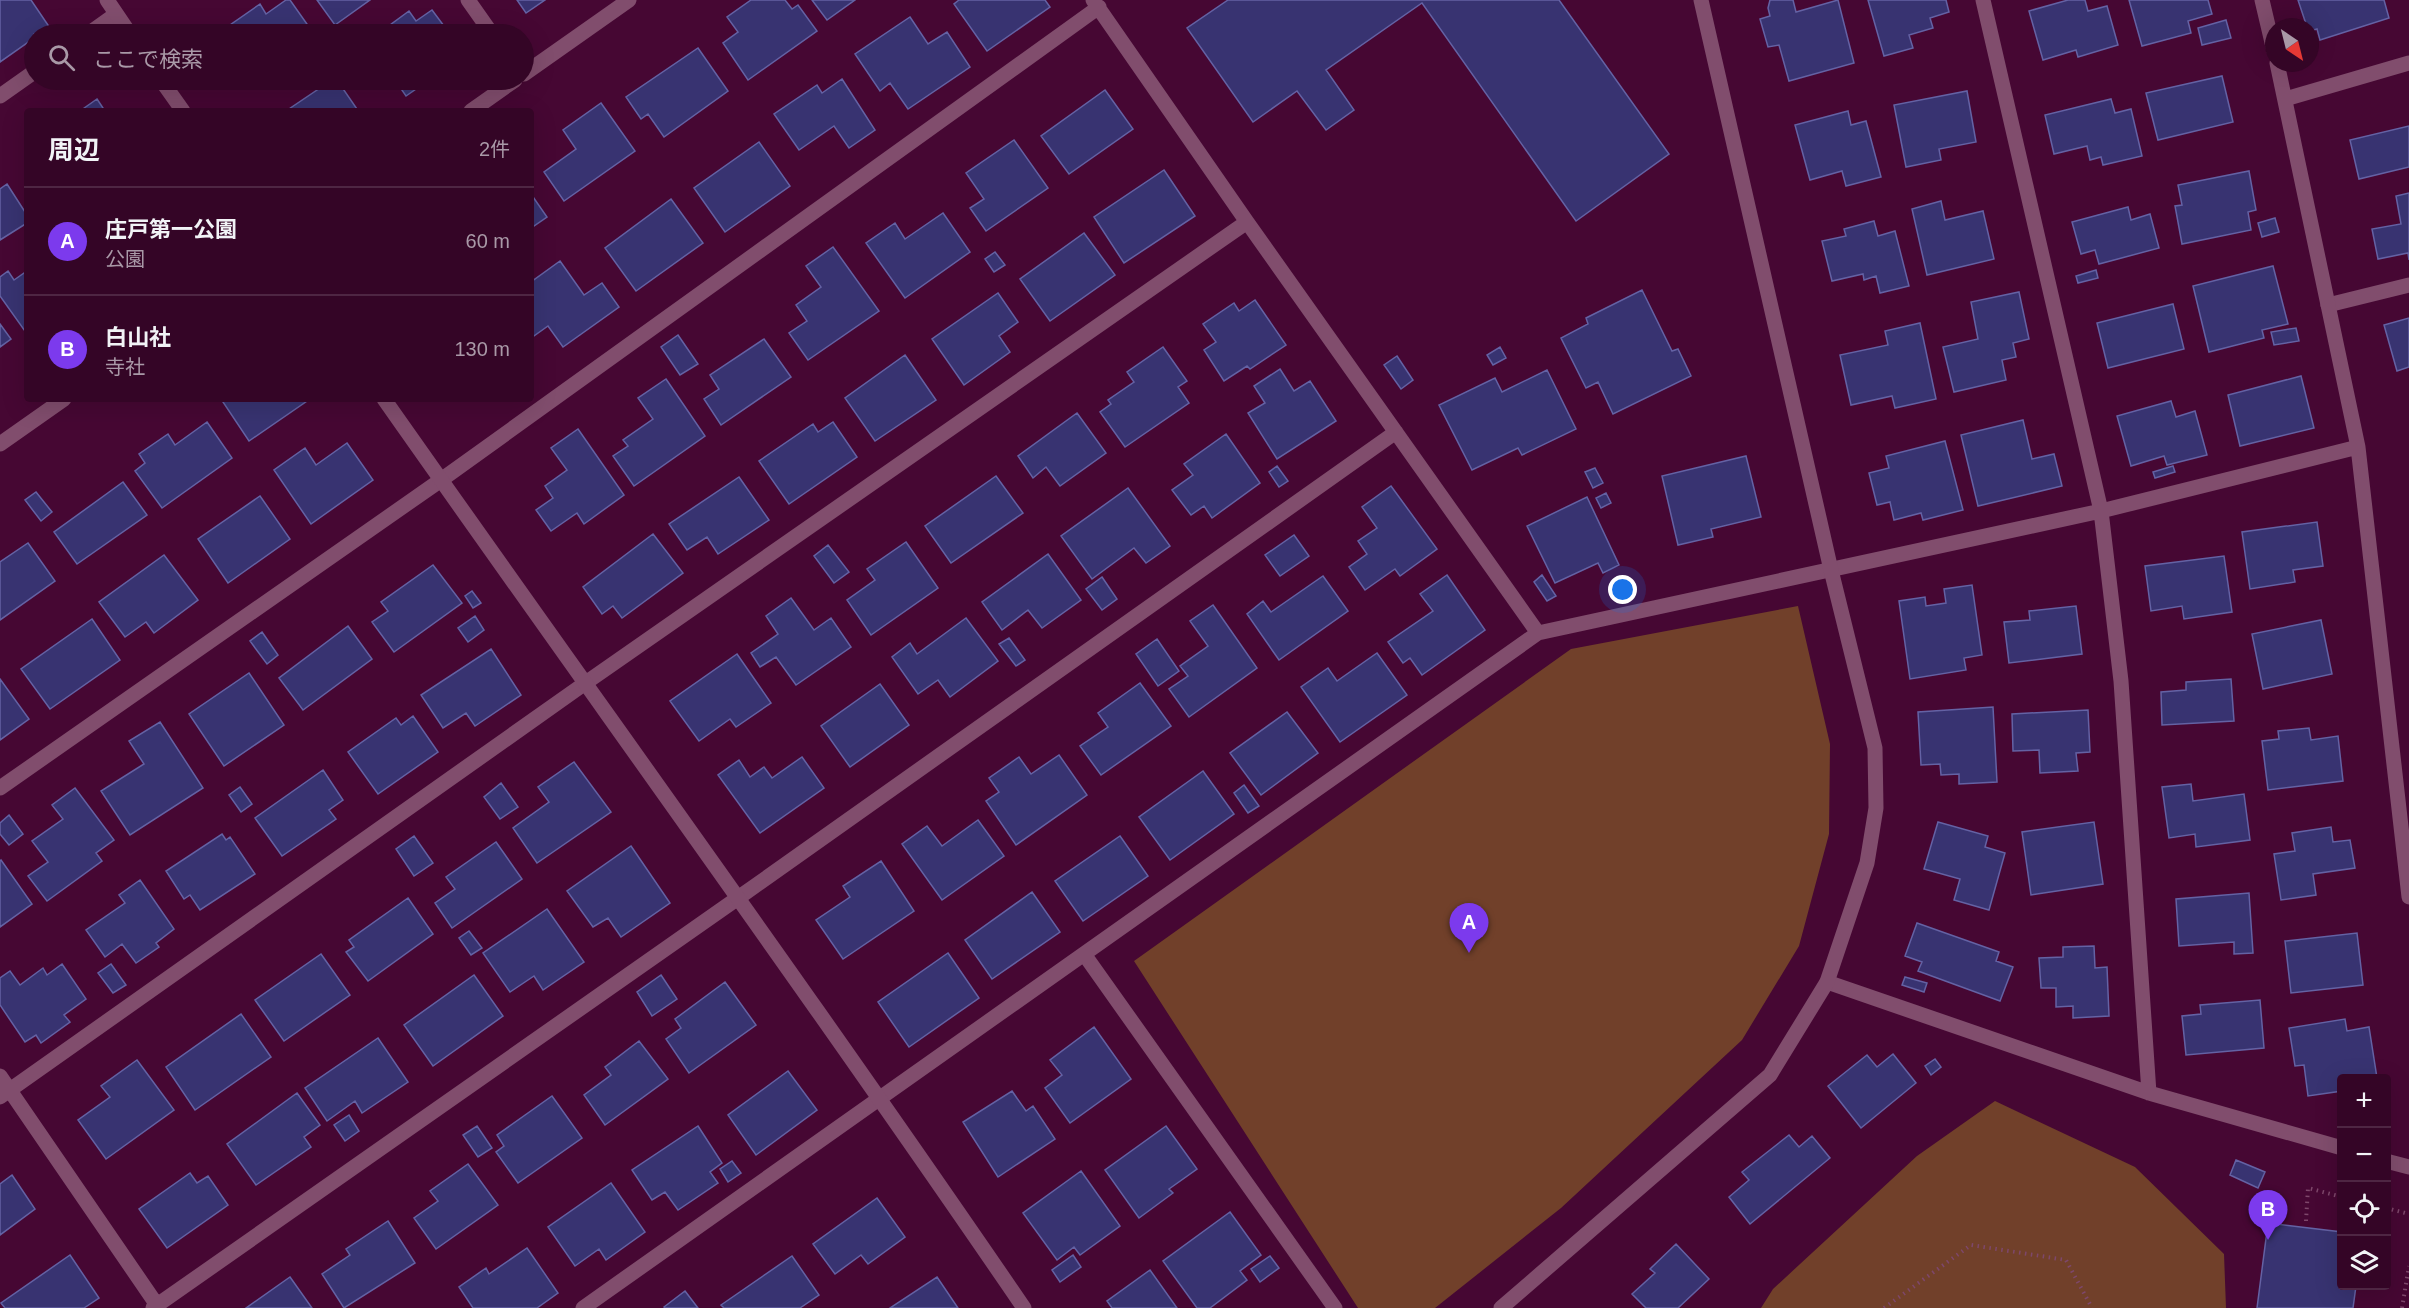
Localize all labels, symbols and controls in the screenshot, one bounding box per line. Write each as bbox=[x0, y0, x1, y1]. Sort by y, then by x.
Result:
north arrow bbox=[2265, 18, 2319, 72]
search box bbox=[24, 24, 534, 90]
icon: search bbox=[45, 41, 78, 74]
text: ここで検索 bbox=[93, 47, 203, 72]
text: 周辺 bbox=[48, 135, 100, 165]
text: 2件 bbox=[479, 138, 510, 160]
text: 庄戸第一公園 bbox=[105, 217, 237, 242]
text: A bbox=[60, 230, 75, 252]
text: 60 m bbox=[466, 230, 510, 252]
text: 公園 bbox=[105, 248, 145, 270]
text: 白山社 bbox=[105, 325, 171, 350]
text: B bbox=[60, 338, 75, 360]
text: 130 m bbox=[454, 338, 510, 360]
text: 寺社 bbox=[105, 356, 145, 378]
your location bbox=[1608, 575, 1637, 604]
pin: A bbox=[1450, 904, 1488, 953]
map controls bbox=[2337, 1074, 2391, 1290]
button: + bbox=[2337, 1074, 2391, 1128]
button: − bbox=[2337, 1128, 2391, 1182]
button: locate bbox=[2337, 1182, 2391, 1236]
pin: B bbox=[2248, 1190, 2288, 1240]
button: layers bbox=[2337, 1236, 2391, 1290]

